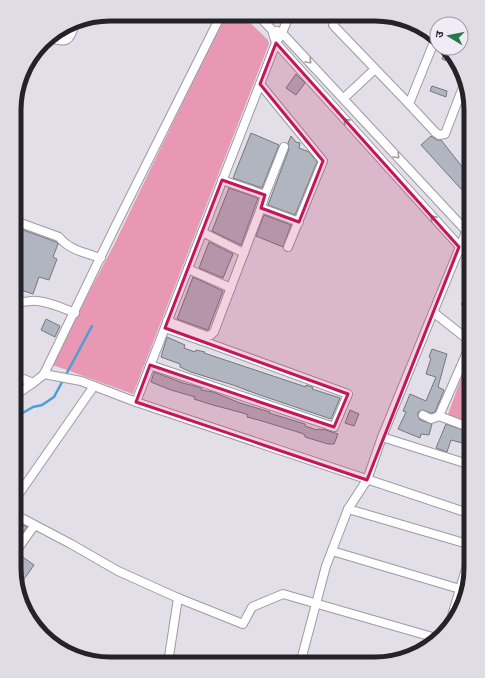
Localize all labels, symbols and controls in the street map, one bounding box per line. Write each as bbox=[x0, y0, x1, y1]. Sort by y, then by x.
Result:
north arrow bbox=[429, 16, 469, 56]
text: उ bbox=[432, 29, 447, 39]
one-way arrow bbox=[304, 56, 311, 64]
one-way arrow bbox=[344, 118, 351, 126]
one-way arrow bbox=[392, 151, 400, 159]
one-way arrow bbox=[430, 215, 438, 223]

